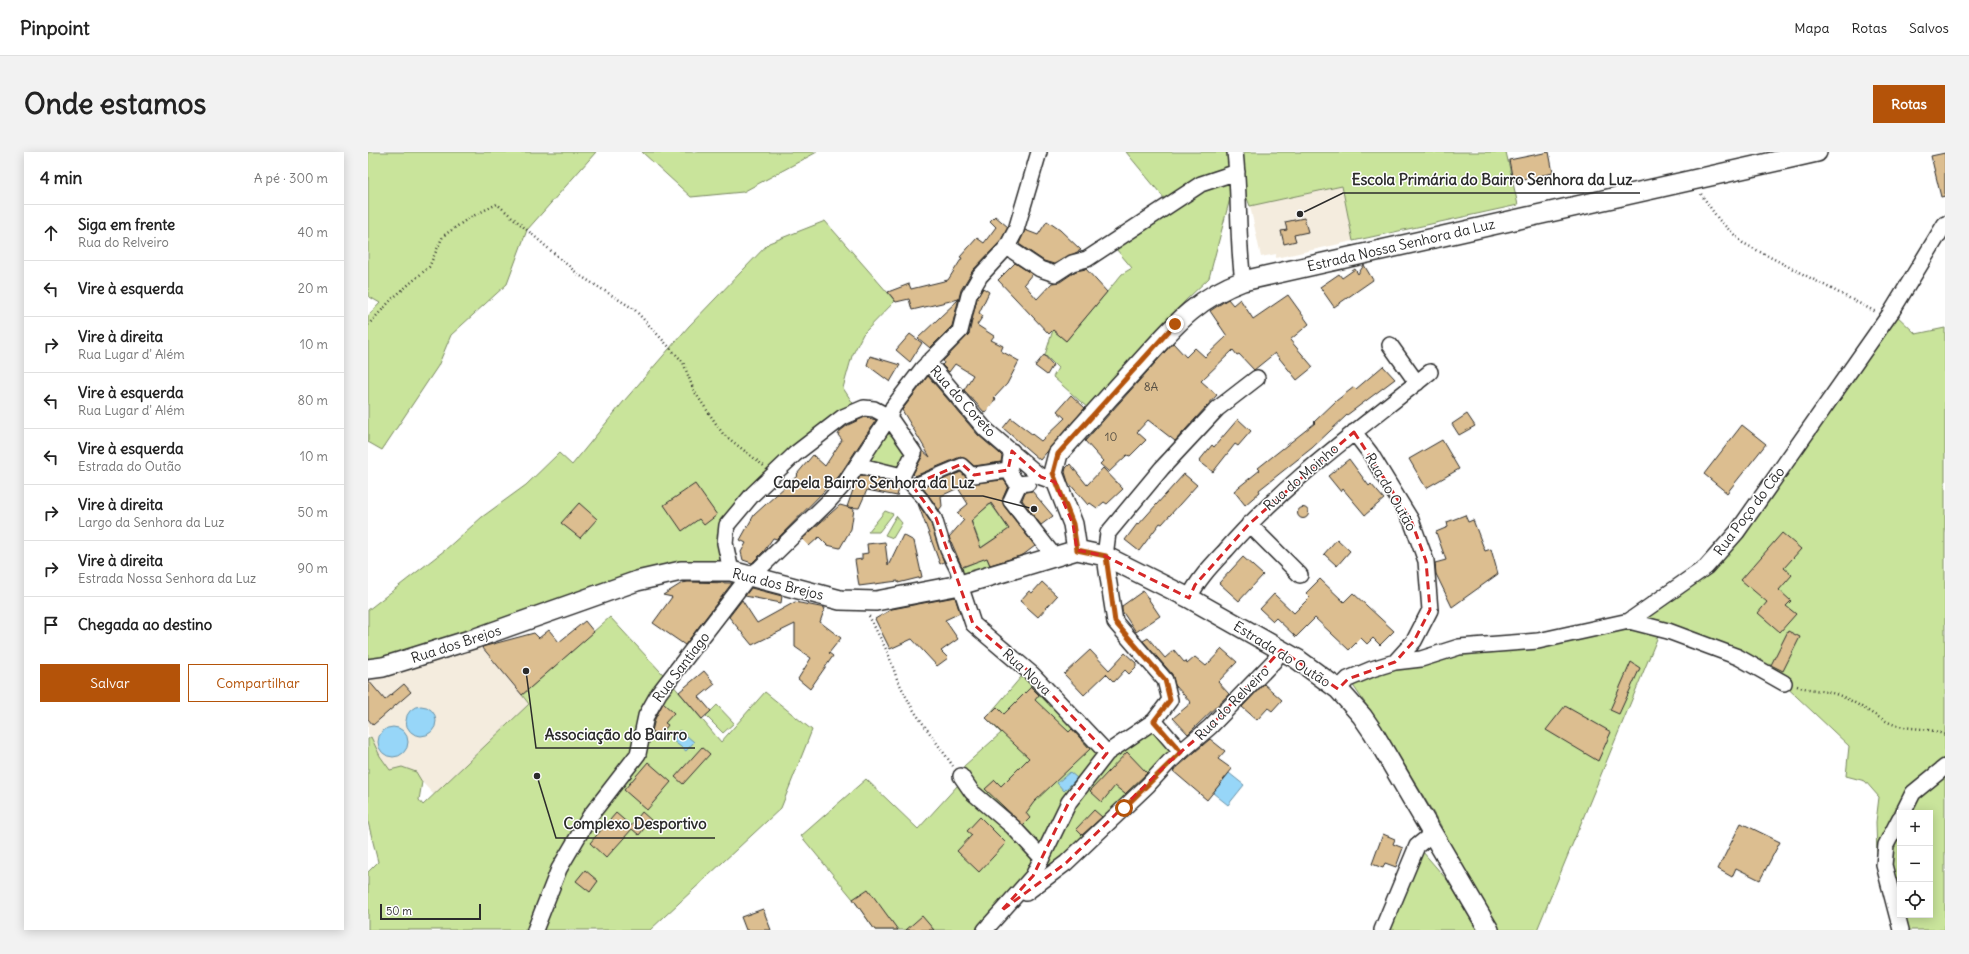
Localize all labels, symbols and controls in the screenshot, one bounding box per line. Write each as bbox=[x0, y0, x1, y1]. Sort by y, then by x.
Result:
text: Pinpoint bbox=[20, 16, 90, 40]
text: Mapa bbox=[1794, 19, 1829, 37]
text: Rotas bbox=[1851, 19, 1887, 37]
text: Salvos bbox=[1909, 19, 1949, 37]
button: Rotas bbox=[1873, 85, 1945, 123]
text: Onde estamos bbox=[24, 86, 206, 122]
callout: Escola Primária do Bairro Senhora da Luz bbox=[1343, 166, 1640, 193]
text: 4 min bbox=[40, 167, 82, 189]
text: A pé · 300 m bbox=[254, 170, 328, 187]
text: Escola Primária do Bairro Senhora da Luz bbox=[1352, 170, 1632, 189]
text: Siga em frente bbox=[78, 215, 175, 234]
street label: Estrada Nossa Senhora da Luz bbox=[1305, 215, 1497, 275]
icon: ahead bbox=[40, 222, 62, 244]
text: 40 m bbox=[297, 224, 328, 241]
text: Rua do Relveiro bbox=[78, 234, 169, 251]
icon: left bbox=[40, 278, 62, 300]
text: Vire à esquerda bbox=[78, 279, 184, 298]
text: 20 m bbox=[298, 280, 328, 297]
route end bbox=[1166, 315, 1184, 333]
text: Vire à direita bbox=[78, 327, 163, 346]
icon: right bbox=[40, 334, 62, 356]
text: 10 m bbox=[300, 336, 328, 353]
text: Rua Lugar d' Além bbox=[78, 346, 185, 363]
street label: Rua do Coreto bbox=[926, 362, 1000, 441]
house number: 8A bbox=[1144, 379, 1159, 394]
text: Vire à esquerda bbox=[78, 383, 184, 402]
icon: left bbox=[40, 390, 62, 412]
text: 80 m bbox=[297, 392, 328, 409]
text: Rua Lugar d' Além bbox=[78, 402, 185, 419]
house number: 10 bbox=[1105, 429, 1117, 444]
text: Vire à esquerda bbox=[78, 439, 184, 458]
street label: Rua do Moinho bbox=[1260, 439, 1342, 515]
icon: left bbox=[40, 446, 62, 468]
text: 10 m bbox=[300, 448, 328, 465]
street label: Rua do Outão bbox=[1361, 450, 1421, 534]
text: Estrada do Outão bbox=[78, 458, 181, 475]
street label: Rua Poço do Cão bbox=[1710, 463, 1788, 559]
callout: Capela Bairro Senhora da Luz bbox=[766, 469, 983, 496]
text: Capela Bairro Senhora da Luz bbox=[773, 473, 975, 493]
text: Vire à direita bbox=[78, 495, 163, 514]
icon: right bbox=[40, 502, 62, 524]
text: 50 m bbox=[297, 504, 328, 521]
text: Largo da Senhora da Luz bbox=[78, 514, 225, 531]
text: Vire à direita bbox=[78, 551, 163, 570]
icon: right bbox=[40, 558, 62, 580]
text: 90 m bbox=[297, 560, 328, 577]
street label: Rua dos Brejos bbox=[730, 564, 826, 604]
text: Estrada Nossa Senhora da Luz bbox=[78, 570, 256, 587]
icon: arrive bbox=[40, 614, 62, 636]
text: Chegada ao destino bbox=[78, 615, 212, 634]
street label: Estrada do Outão bbox=[1230, 617, 1334, 691]
street label: Rua dos Brejos bbox=[409, 621, 503, 667]
street label: Rua Santiago bbox=[649, 628, 713, 706]
street label: Rua Nova bbox=[999, 645, 1055, 699]
street label: Rua do Relveiro bbox=[1191, 662, 1273, 744]
button: Salvar bbox=[40, 664, 180, 702]
button: Compartilhar bbox=[188, 664, 328, 702]
callout: Associação do Bairro bbox=[536, 721, 695, 748]
text: Associação do Bairro bbox=[545, 725, 688, 745]
route start bbox=[1115, 799, 1133, 817]
map controls bbox=[1897, 810, 1933, 918]
button: + bbox=[1897, 810, 1933, 846]
callout: Complexo Desportivo bbox=[556, 811, 715, 838]
text: Complexo Desportivo bbox=[563, 814, 707, 834]
button: − bbox=[1897, 846, 1933, 882]
button: locate bbox=[1897, 882, 1933, 918]
scale bar bbox=[380, 902, 481, 921]
text: 50 m bbox=[386, 904, 412, 918]

